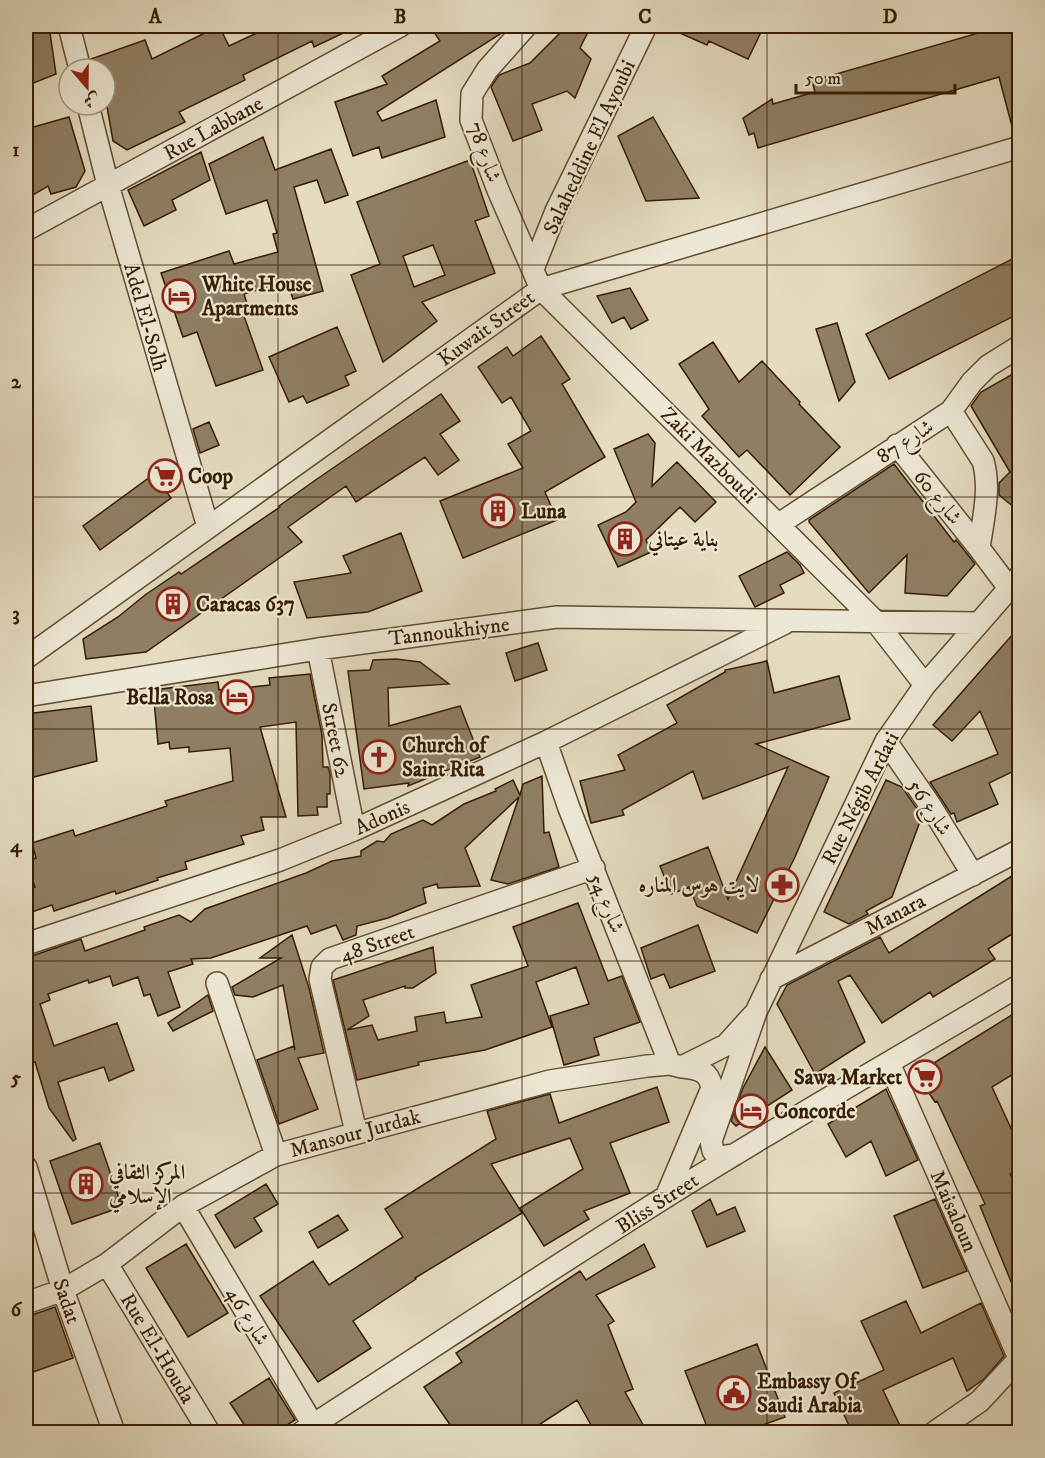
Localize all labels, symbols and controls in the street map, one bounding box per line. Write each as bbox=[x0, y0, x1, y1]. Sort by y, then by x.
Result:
text: A bbox=[148, 5, 163, 30]
text: B bbox=[394, 5, 406, 30]
text: C bbox=[638, 5, 652, 30]
text: D bbox=[883, 5, 898, 30]
street label: Salaheddine El Ayoubi bbox=[538, 56, 642, 239]
north arrow bbox=[57, 57, 117, 117]
scale bar bbox=[796, 57, 955, 95]
text: 50 m bbox=[805, 68, 841, 90]
text: ش bbox=[81, 88, 103, 112]
street label: Rue Labbane bbox=[159, 91, 268, 167]
street label: شارع 78 bbox=[458, 119, 507, 187]
text: 1 bbox=[12, 138, 20, 163]
street label: Adel El-Solh bbox=[117, 260, 173, 374]
place label: White House Apartments bbox=[201, 272, 312, 322]
hotel icon: White House Apartments bbox=[161, 278, 197, 314]
street label: Kuwait Street bbox=[433, 285, 540, 373]
text: 2 bbox=[11, 370, 22, 395]
street label: Zaki Mazboudi bbox=[655, 402, 762, 509]
street label: شارع 87 bbox=[872, 414, 941, 473]
supermarket icon: Coop bbox=[147, 458, 183, 494]
place label: Coop bbox=[188, 464, 233, 490]
street label: شارع 60 bbox=[904, 465, 967, 533]
building icon: Luna bbox=[480, 493, 516, 529]
place label: Luna bbox=[521, 499, 567, 525]
building icon: بناية عيتاني bbox=[607, 521, 643, 557]
place label: بناية عيتاني bbox=[647, 527, 718, 557]
building icon: Caracas 637 bbox=[155, 586, 191, 622]
place label: Caracas 637 bbox=[196, 592, 295, 618]
text: 3 bbox=[12, 602, 20, 627]
street label: Tannoukhiyne bbox=[387, 612, 511, 652]
hotel icon: Bella Rosa bbox=[219, 679, 255, 715]
place label: Bella Rosa bbox=[126, 685, 215, 711]
street label: Street 62 bbox=[315, 701, 355, 780]
street label: Rue Négib Ardati bbox=[816, 728, 905, 869]
place label: Church of Saint Rita bbox=[402, 733, 489, 783]
church icon: Church of Saint Rita bbox=[361, 739, 397, 775]
street label: شارع 56 bbox=[898, 774, 957, 843]
street label: Adonis bbox=[351, 794, 414, 841]
text: 4 bbox=[10, 834, 23, 859]
pharmacy icon: لايت هوس المناره bbox=[764, 867, 800, 903]
street label: شارع 54 bbox=[579, 870, 630, 939]
place label: لايت هوس المناره bbox=[638, 873, 759, 899]
street label: Manara bbox=[861, 888, 930, 942]
street label: 48 Street bbox=[337, 919, 418, 969]
supermarket icon: Sawa Market bbox=[907, 1059, 943, 1095]
place label: Sawa Market bbox=[794, 1065, 902, 1091]
text: 5 bbox=[10, 1066, 21, 1091]
hotel icon: Concorde bbox=[733, 1093, 769, 1129]
place label: Concorde bbox=[774, 1099, 855, 1125]
street label: Mansour Jurdak bbox=[287, 1104, 424, 1164]
place label: المركز الثقافي الإسلامي bbox=[108, 1160, 185, 1214]
building icon: المركز الثقافي الإسلامي bbox=[68, 1166, 104, 1202]
street label: Maisaloun bbox=[924, 1166, 983, 1256]
street label: Bliss Street bbox=[611, 1167, 704, 1240]
street label: Sadat bbox=[46, 1275, 86, 1328]
street label: شارع 46 bbox=[216, 1282, 275, 1353]
street label: Rue El-Houda bbox=[114, 1289, 200, 1408]
text: 6 bbox=[11, 1298, 23, 1323]
place label: Embassy Of Saudi Arabia bbox=[757, 1369, 863, 1419]
public building icon: Embassy Of Saudi Arabia bbox=[716, 1375, 752, 1411]

